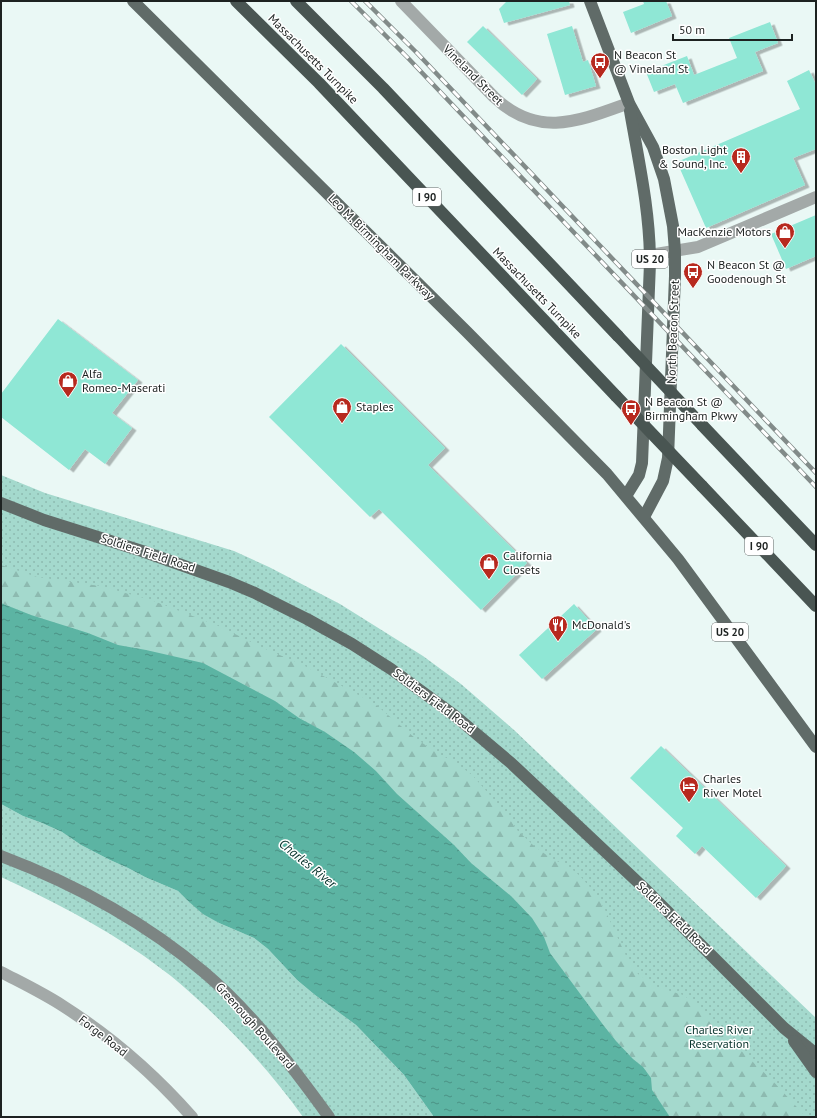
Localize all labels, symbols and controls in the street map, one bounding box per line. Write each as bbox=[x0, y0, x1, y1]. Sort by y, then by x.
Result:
street label: Massachusetts Turnpike bbox=[265, 11, 361, 107]
scale bar bbox=[673, 16, 792, 42]
text: 50 m bbox=[679, 22, 705, 37]
street label: Vineland Street bbox=[439, 41, 507, 108]
place label: N Beacon St @ Vineland St bbox=[614, 47, 688, 76]
bus stop icon: N Beacon St @ Vineland St bbox=[589, 51, 611, 79]
place label: Boston Light & Sound, Inc. bbox=[659, 142, 727, 171]
building icon: Boston Light & Sound, Inc. bbox=[730, 146, 752, 174]
road number: I 90 bbox=[413, 188, 441, 206]
street label: Leo M. Birmingham Parkway bbox=[325, 191, 438, 303]
shop icon: MacKenzie Motors bbox=[774, 221, 796, 249]
place label: MacKenzie Motors bbox=[677, 224, 771, 239]
street label: Massachusetts Turnpike bbox=[490, 244, 585, 341]
road number: US 20 bbox=[632, 250, 668, 268]
place label: N Beacon St @ Goodenough St bbox=[707, 257, 786, 286]
bus stop icon: N Beacon St @ Goodenough St bbox=[682, 261, 704, 289]
street label: North Beacon Street bbox=[663, 280, 682, 384]
place label: Alfa Romeo-Maserati bbox=[82, 366, 165, 395]
shop icon: Alfa Romeo-Maserati bbox=[57, 370, 79, 398]
place label: N Beacon St @ Birmingham Pkwy bbox=[645, 394, 738, 423]
shop icon: Staples bbox=[331, 396, 353, 424]
bus stop icon: N Beacon St @ Birmingham Pkwy bbox=[620, 398, 642, 426]
place label: Staples bbox=[356, 399, 394, 414]
street label: Soldiers Field Road bbox=[99, 530, 197, 575]
road number: I 90 bbox=[745, 537, 773, 555]
place label: California Closets bbox=[503, 548, 552, 577]
shop icon: California Closets bbox=[478, 552, 500, 580]
restaurant icon: McDonald's bbox=[547, 614, 569, 642]
place label: McDonald's bbox=[572, 617, 631, 632]
road number: US 20 bbox=[712, 623, 748, 641]
street label: Soldiers Field Road bbox=[390, 665, 478, 736]
place label: Charles River Motel bbox=[703, 771, 762, 800]
hotel icon: Charles River Motel bbox=[678, 775, 700, 803]
water label: Charles River bbox=[275, 835, 340, 892]
street label: Soldiers Field Road bbox=[634, 878, 715, 957]
street label: Greenough Boulevard bbox=[213, 980, 298, 1072]
street label: Forge Road bbox=[76, 1012, 131, 1059]
park label: Charles River Reservation bbox=[685, 1022, 753, 1051]

